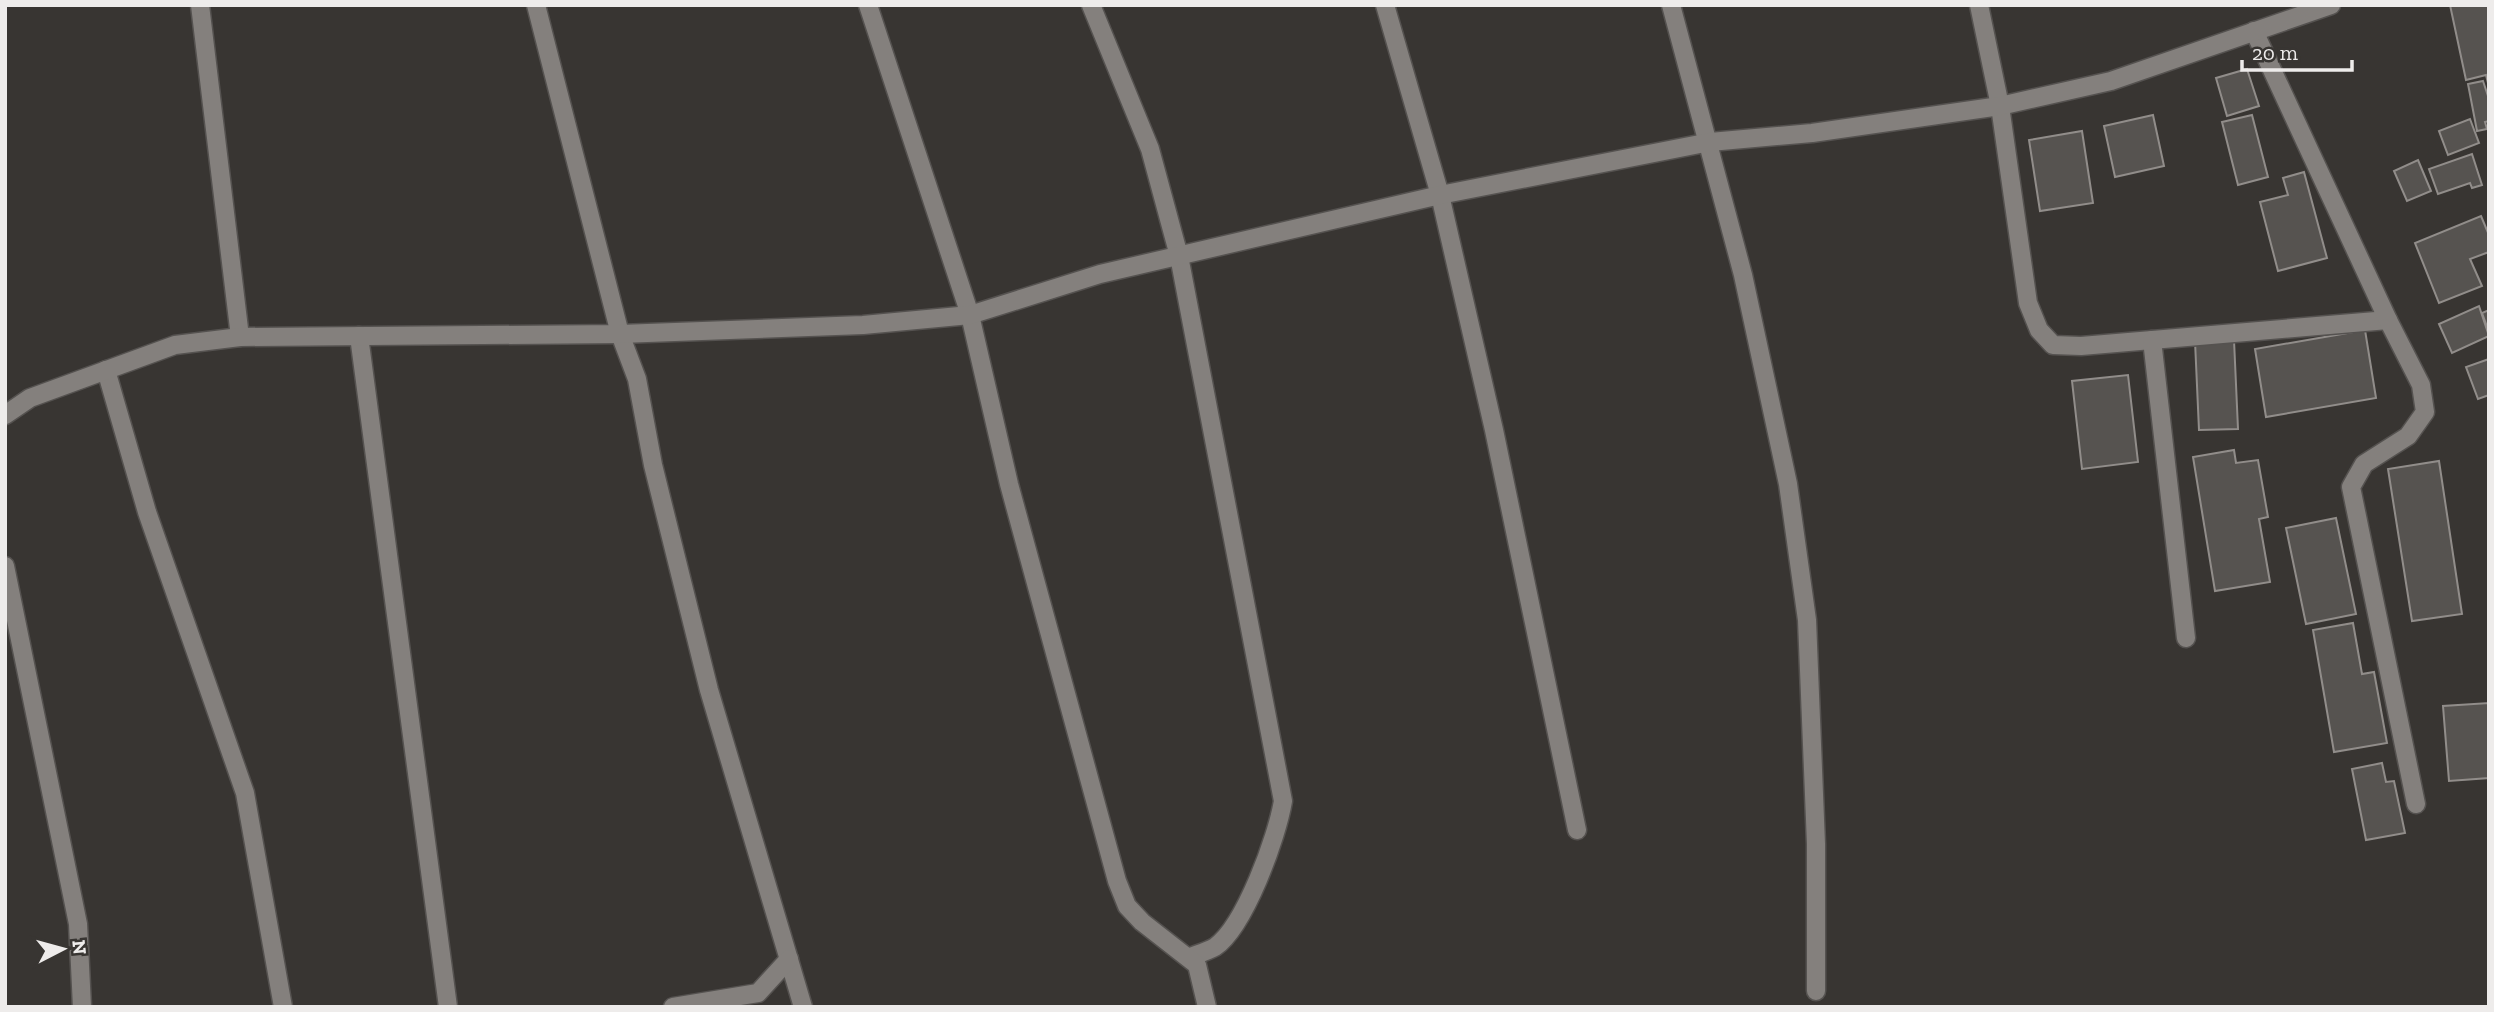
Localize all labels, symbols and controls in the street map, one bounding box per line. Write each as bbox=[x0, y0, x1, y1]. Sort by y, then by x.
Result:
scale bar bbox=[2242, 28, 2352, 72]
text: 20 m bbox=[2252, 40, 2298, 65]
north arrow bbox=[28, 914, 98, 984]
text: N bbox=[67, 939, 92, 956]

